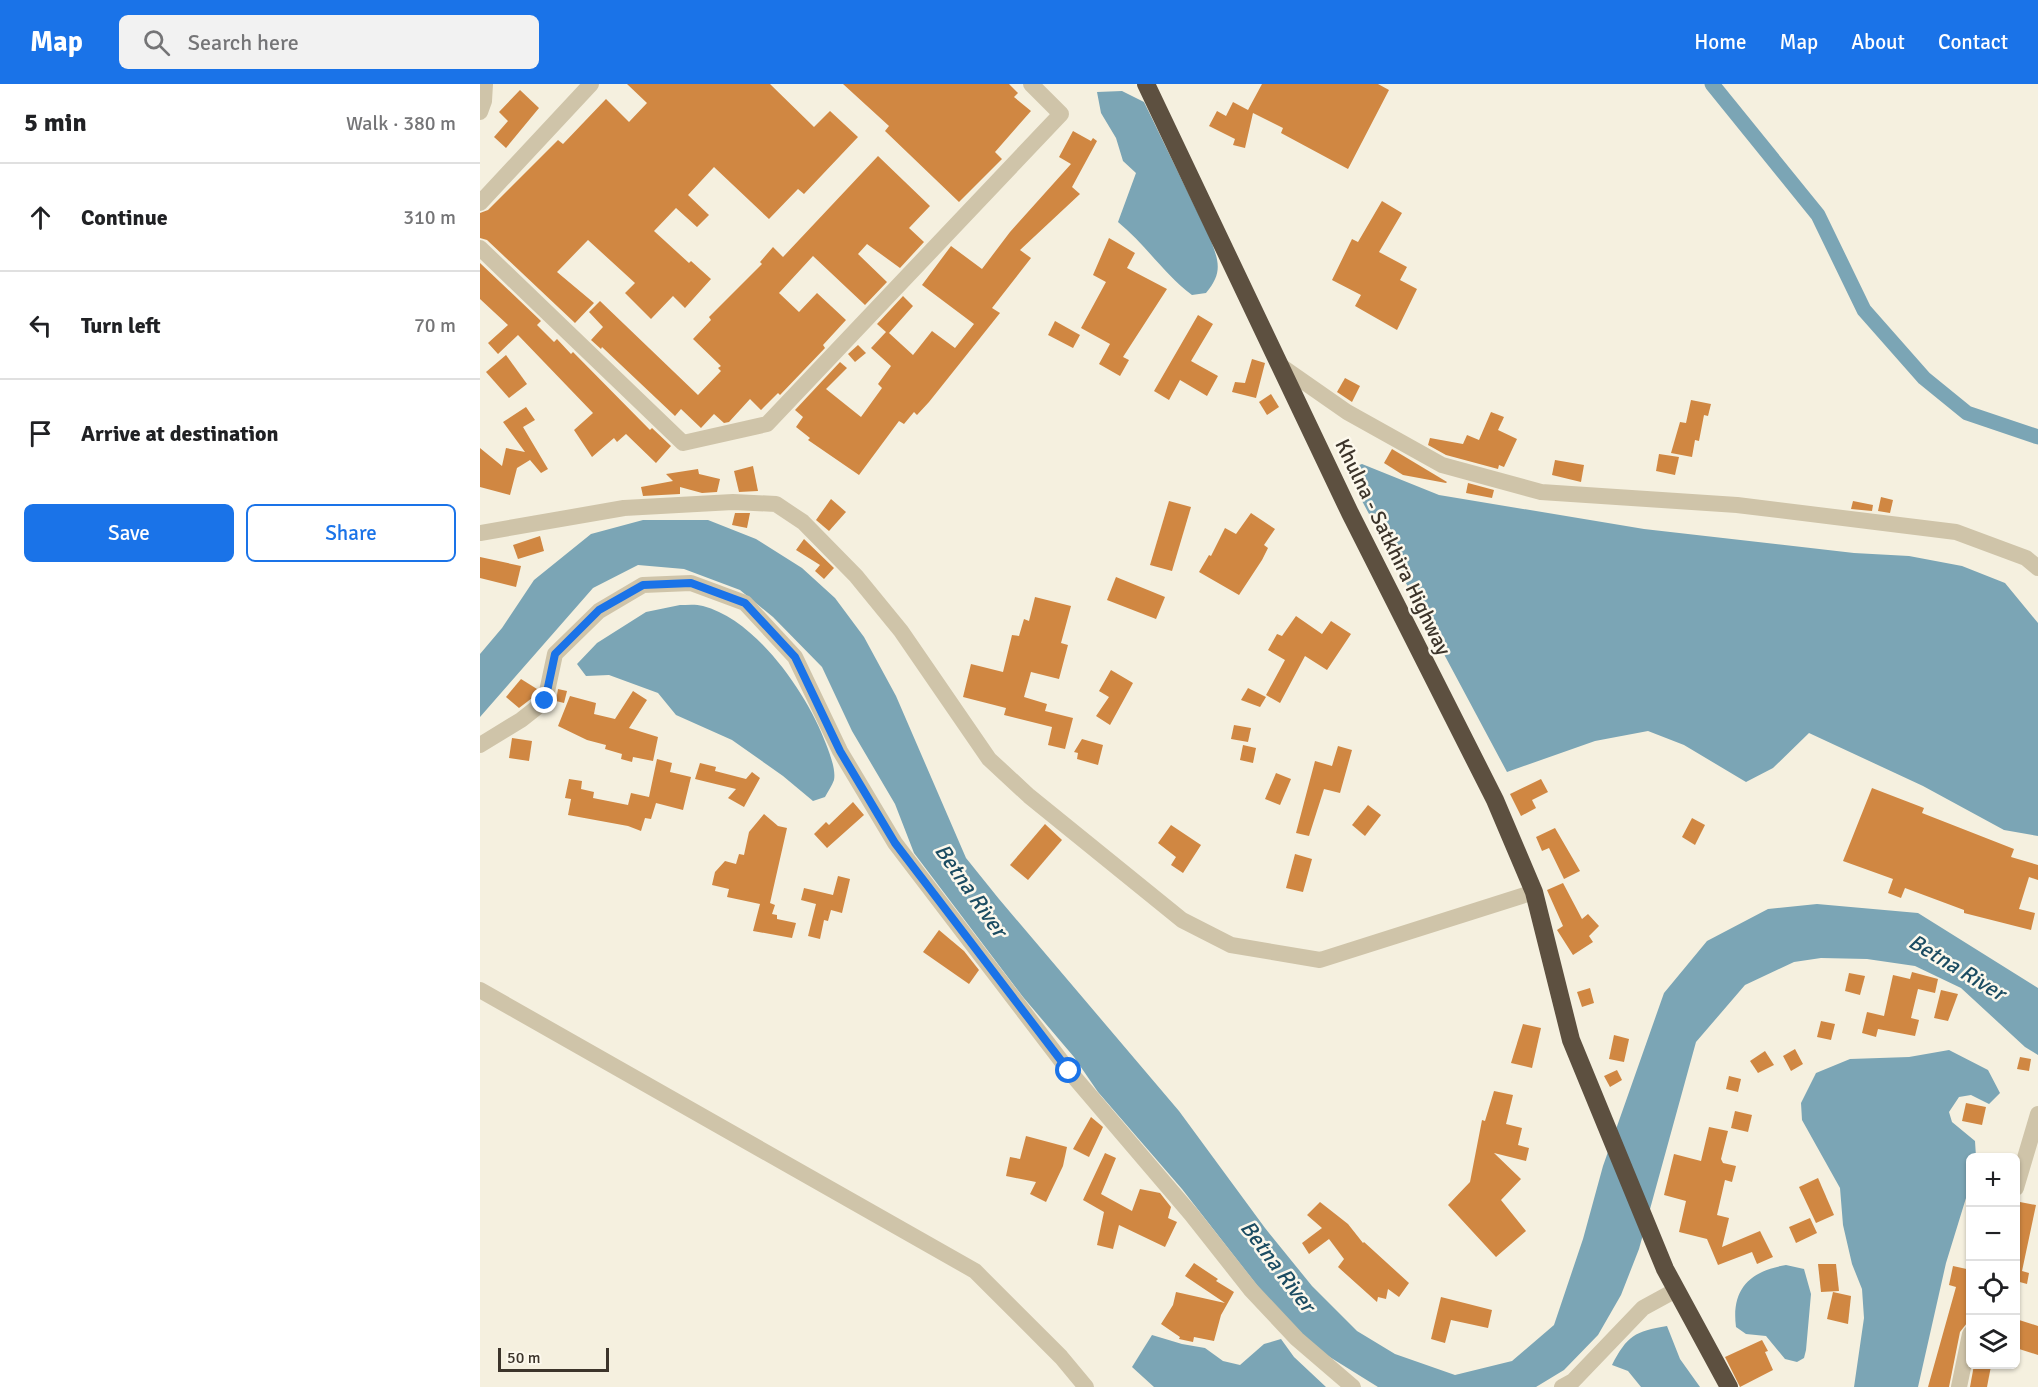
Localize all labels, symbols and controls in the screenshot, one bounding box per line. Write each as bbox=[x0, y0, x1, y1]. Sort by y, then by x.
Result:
search box bbox=[119, 15, 539, 69]
text: Map bbox=[30, 25, 83, 59]
icon: search bbox=[140, 26, 173, 59]
text: Search here bbox=[188, 29, 299, 56]
text: Home bbox=[1694, 29, 1747, 55]
text: Map bbox=[1780, 29, 1818, 55]
text: About bbox=[1851, 29, 1905, 55]
text: Contact bbox=[1938, 29, 2008, 55]
text: 5 min bbox=[24, 107, 87, 139]
text: Walk · 380 m bbox=[346, 111, 456, 136]
icon: ahead bbox=[24, 201, 57, 234]
text: Continue bbox=[81, 204, 168, 231]
text: 310 m bbox=[403, 205, 456, 230]
icon: left bbox=[24, 309, 57, 342]
text: Turn left bbox=[81, 312, 161, 339]
text: 70 m bbox=[414, 313, 456, 338]
icon: arrive bbox=[24, 417, 57, 450]
text: Arrive at destination bbox=[81, 420, 278, 447]
street label: Khulna - Satkhira Highway bbox=[1329, 435, 1457, 660]
button: Save bbox=[24, 504, 234, 562]
button: Share bbox=[246, 504, 456, 562]
route end bbox=[531, 687, 557, 713]
water label: Betna River bbox=[929, 838, 1015, 944]
water label: Betna River bbox=[1904, 928, 2013, 1008]
route start bbox=[1055, 1057, 1081, 1083]
map controls bbox=[1966, 1153, 2020, 1369]
button: + bbox=[1966, 1153, 2020, 1207]
button: − bbox=[1966, 1207, 2020, 1261]
water label: Betna River bbox=[1235, 1215, 1323, 1319]
button: locate bbox=[1966, 1261, 2020, 1315]
button: layers bbox=[1966, 1315, 2020, 1369]
scale bar bbox=[498, 1345, 609, 1372]
text: 50 m bbox=[507, 1348, 541, 1368]

